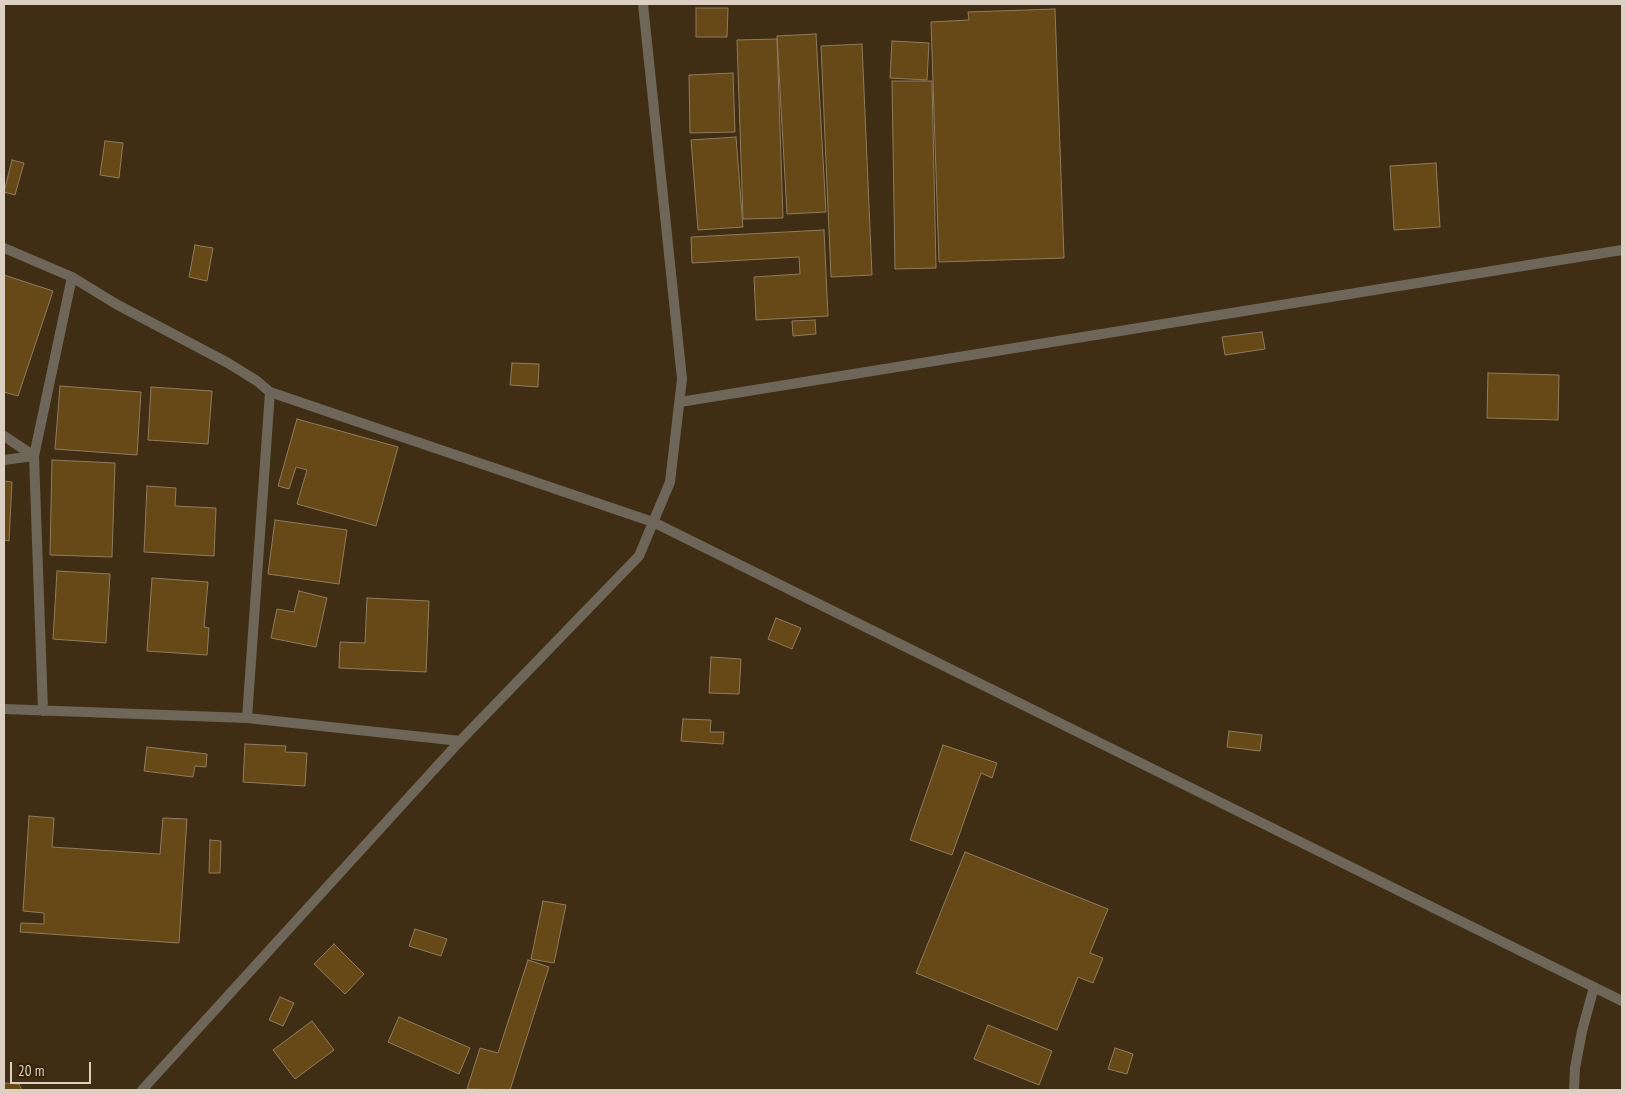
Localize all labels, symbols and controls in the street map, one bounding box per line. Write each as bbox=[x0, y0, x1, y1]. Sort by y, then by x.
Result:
scale bar bbox=[12, 1052, 94, 1084]
text: 20 m bbox=[18, 1061, 44, 1080]

